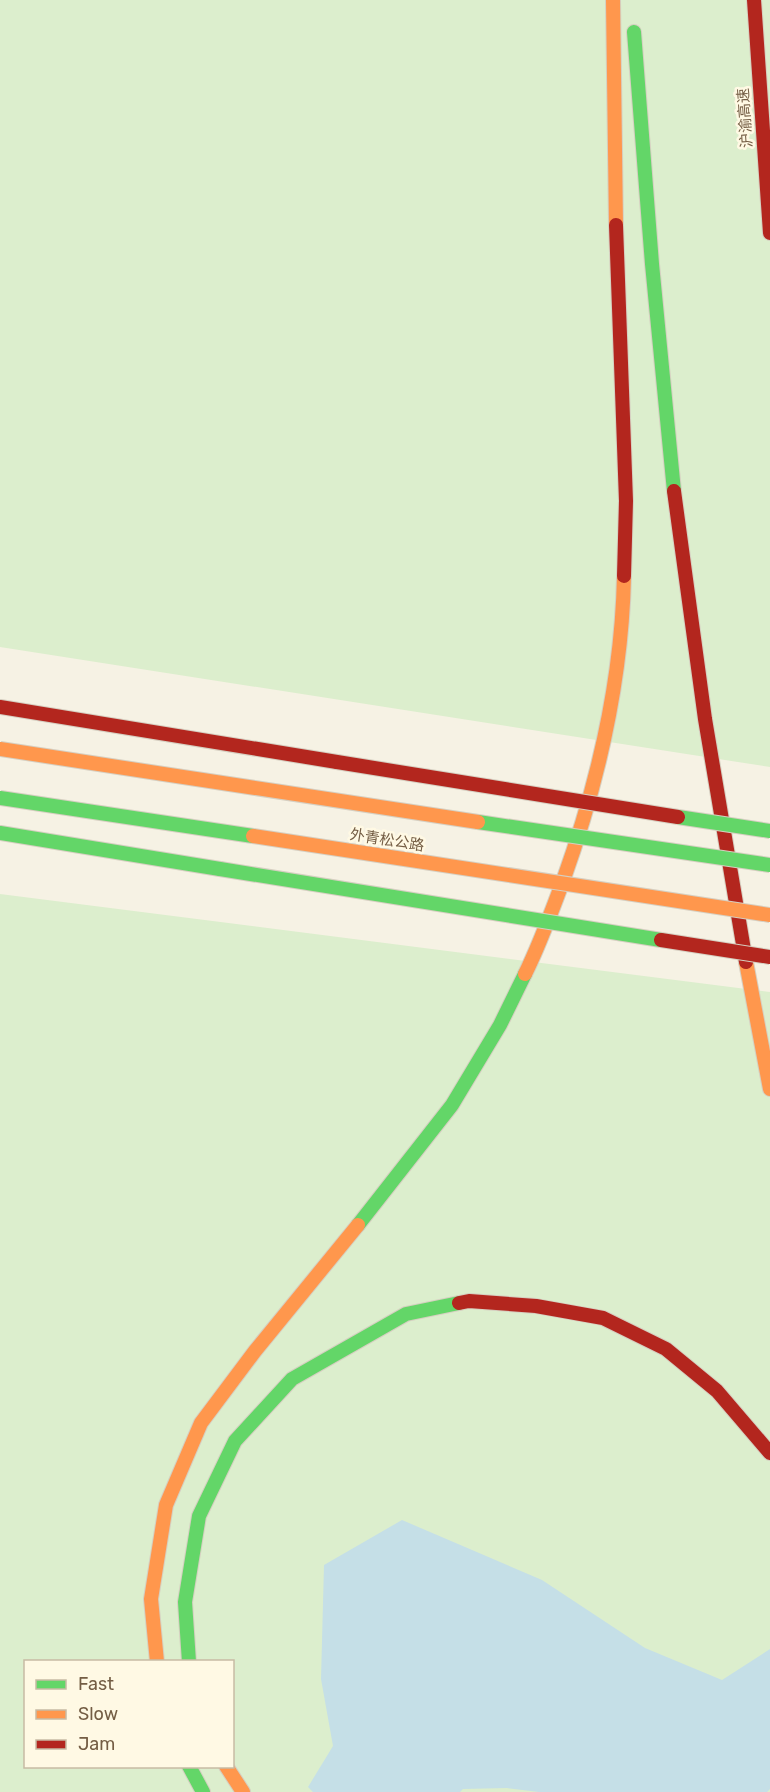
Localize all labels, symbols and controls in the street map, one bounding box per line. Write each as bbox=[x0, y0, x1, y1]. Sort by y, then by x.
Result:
street label: 沪渝高速 bbox=[734, 87, 756, 149]
street label: 外青松公路 bbox=[349, 825, 425, 855]
legend bbox=[24, 1660, 234, 1768]
text: Fast bbox=[78, 1673, 114, 1695]
text: Slow bbox=[78, 1703, 118, 1725]
text: Jam bbox=[78, 1733, 115, 1755]

